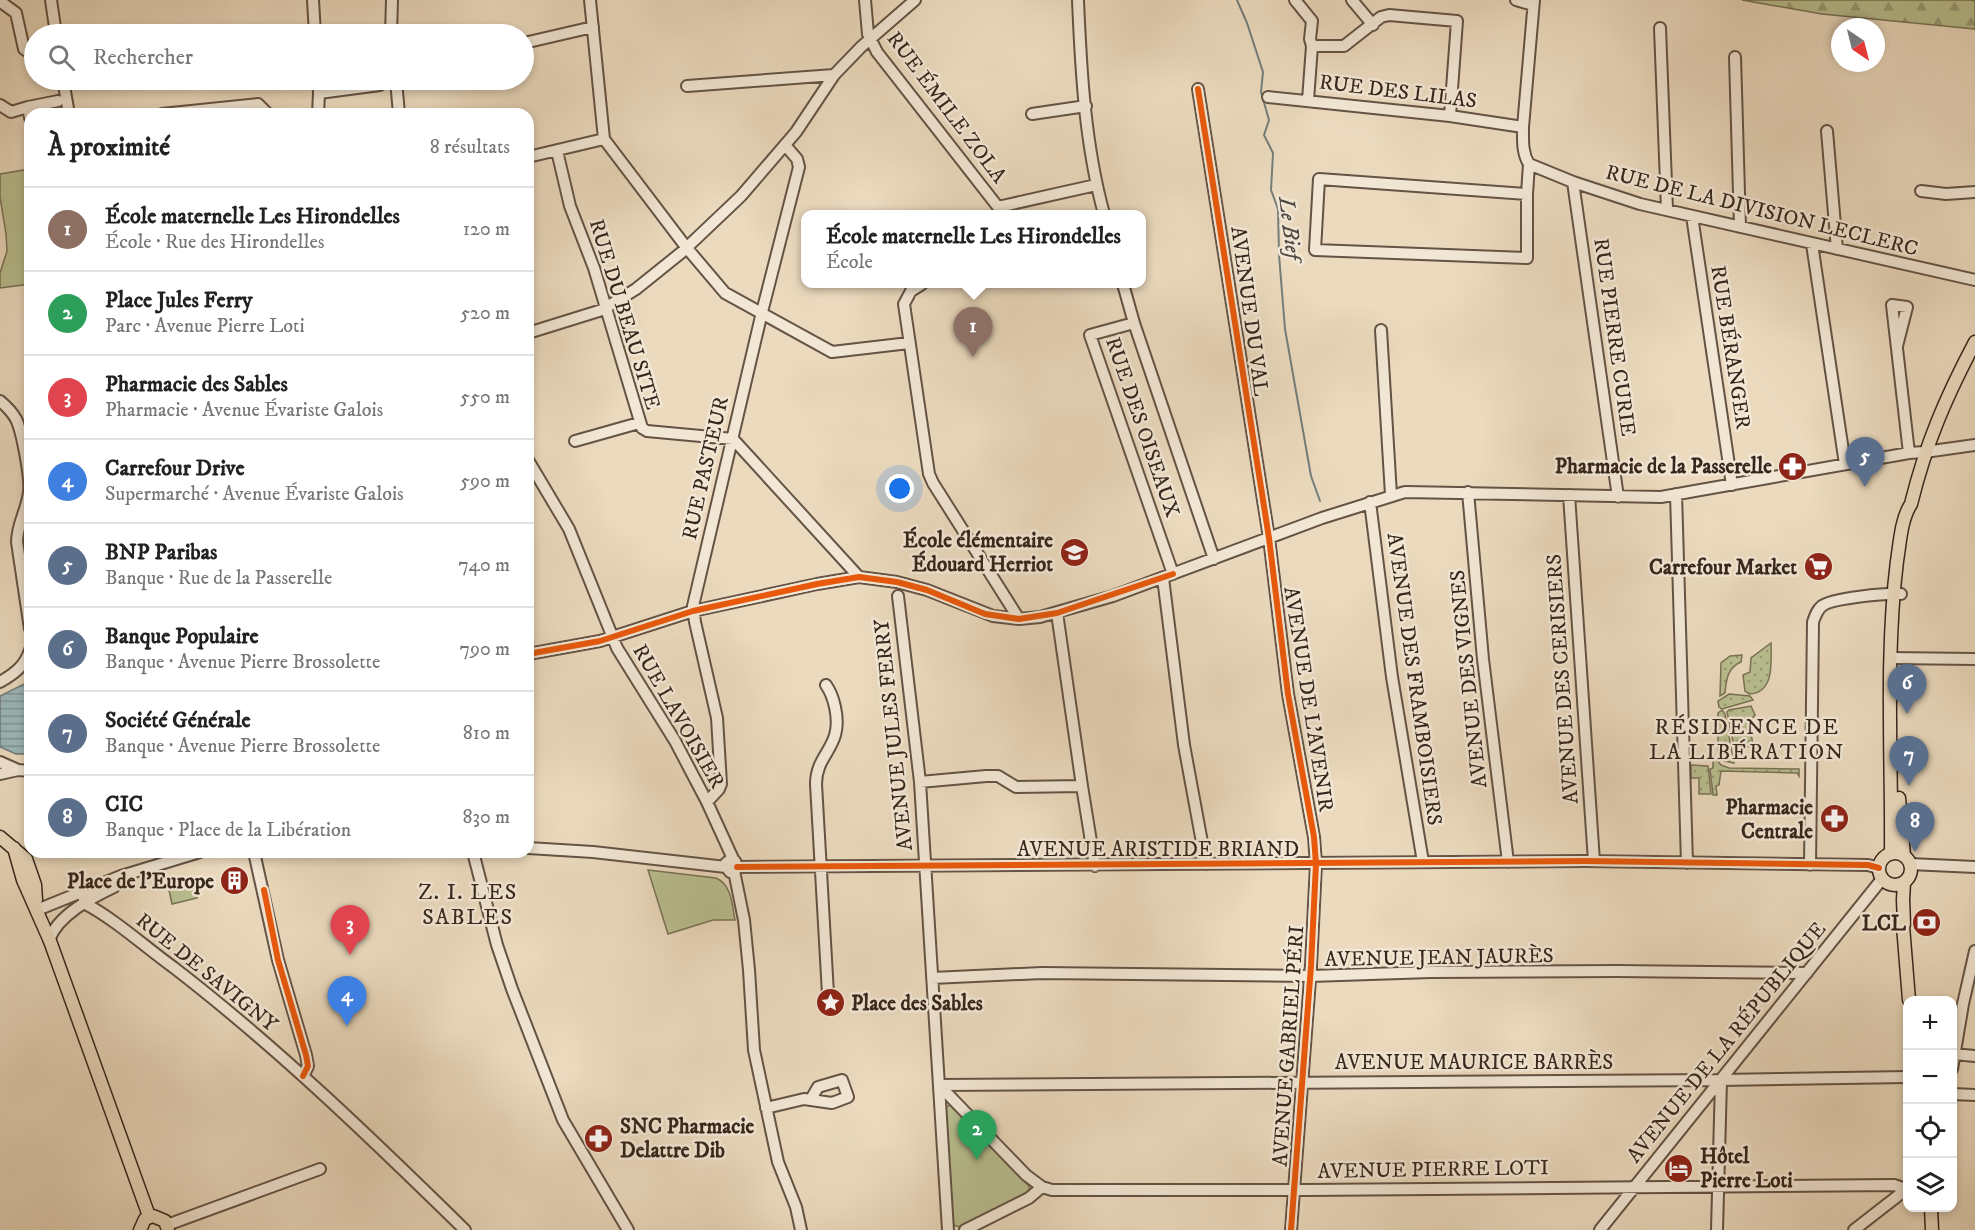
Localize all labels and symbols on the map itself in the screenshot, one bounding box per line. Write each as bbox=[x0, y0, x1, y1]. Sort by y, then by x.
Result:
north arrow bbox=[1831, 18, 1885, 72]
street label: RUE ÉMILE ZOLA bbox=[881, 26, 1013, 189]
street label: RUE DES LILAS bbox=[1318, 69, 1478, 115]
street label: RUE DE LA DIVISION LECLERC bbox=[1603, 160, 1921, 262]
water label: Le Bief bbox=[1272, 193, 1307, 266]
street label: RUE DU BEAU SITE bbox=[583, 216, 665, 413]
street label: AVENUE DU VAL bbox=[1224, 225, 1274, 398]
street label: RUE PIERRE CURIE bbox=[1587, 236, 1641, 438]
street label: RUE BÉRANGER bbox=[1704, 263, 1757, 431]
pin: 1 bbox=[954, 308, 992, 357]
street label: RUE DES OISEAUX bbox=[1099, 334, 1185, 521]
street label: RUE PASTEUR bbox=[677, 394, 735, 542]
pin: 5 bbox=[1846, 438, 1884, 487]
pharmacy icon: Pharmacie de la Passerelle bbox=[1777, 450, 1809, 482]
place label: Pharmacie de la Passerelle bbox=[1555, 454, 1772, 480]
your location bbox=[885, 474, 914, 503]
place label: École élémentaire Édouard Herriot bbox=[903, 526, 1053, 578]
street label: AVENUE DES FRAMBOISIERS bbox=[1381, 531, 1447, 827]
school or university icon: École élémentaire Édouard Herriot bbox=[1058, 536, 1090, 568]
supermarket icon: Carrefour Market bbox=[1802, 551, 1834, 583]
street label: AVENUE DES CERISIERS bbox=[1541, 553, 1585, 805]
place label: Carrefour Market bbox=[1649, 555, 1797, 581]
street label: AVENUE DES VIGNES bbox=[1445, 569, 1493, 789]
street label: AVENUE DE L'AVENIR bbox=[1277, 585, 1339, 814]
street label: AVENUE JULES FERRY bbox=[869, 617, 919, 852]
street label: RUE LAVOISIER bbox=[626, 640, 730, 793]
pin: 6 bbox=[1888, 664, 1926, 714]
district label: RÉSIDENCE DE LA LIBÉRATION bbox=[1649, 714, 1845, 766]
pin: 7 bbox=[1890, 736, 1928, 786]
place label: Pharmacie Centrale bbox=[1725, 795, 1813, 845]
pin: 8 bbox=[1896, 802, 1934, 852]
pharmacy icon: Pharmacie Centrale bbox=[1818, 803, 1850, 835]
street label: AVENUE ARISTIDE BRIAND bbox=[1017, 837, 1299, 863]
building icon: Place de l'Europe bbox=[219, 865, 251, 897]
place label: Place de l'Europe bbox=[67, 869, 214, 895]
district label: Z. I. LES SABLES bbox=[418, 879, 518, 931]
pin: 3 bbox=[330, 906, 370, 955]
bank icon: LCL bbox=[1911, 907, 1943, 939]
street label: RUE DE SAVIGNY bbox=[130, 908, 283, 1038]
place label: LCL bbox=[1862, 911, 1907, 937]
street label: AVENUE DE LA RÉPUBLIQUE bbox=[1621, 916, 1832, 1168]
street label: AVENUE GABRIEL PÉRI bbox=[1267, 924, 1310, 1168]
street label: AVENUE JEAN JAURÈS bbox=[1324, 942, 1554, 973]
pin: 4 bbox=[328, 976, 366, 1026]
place icon: Place des Sables bbox=[814, 987, 846, 1019]
place label: Place des Sables bbox=[851, 991, 983, 1017]
street label: AVENUE MAURICE BARRÈS bbox=[1335, 1049, 1613, 1076]
pin: 2 bbox=[958, 1110, 996, 1160]
place label: SNC Pharmacie Delattre Dib bbox=[620, 1114, 755, 1164]
pharmacy icon: SNC Pharmacie Delattre Dib bbox=[583, 1122, 615, 1154]
place label: Hôtel Pierre Loti bbox=[1700, 1144, 1793, 1194]
hotel icon: Hôtel Pierre Loti bbox=[1663, 1152, 1695, 1184]
street label: AVENUE PIERRE LOTI bbox=[1317, 1155, 1549, 1185]

